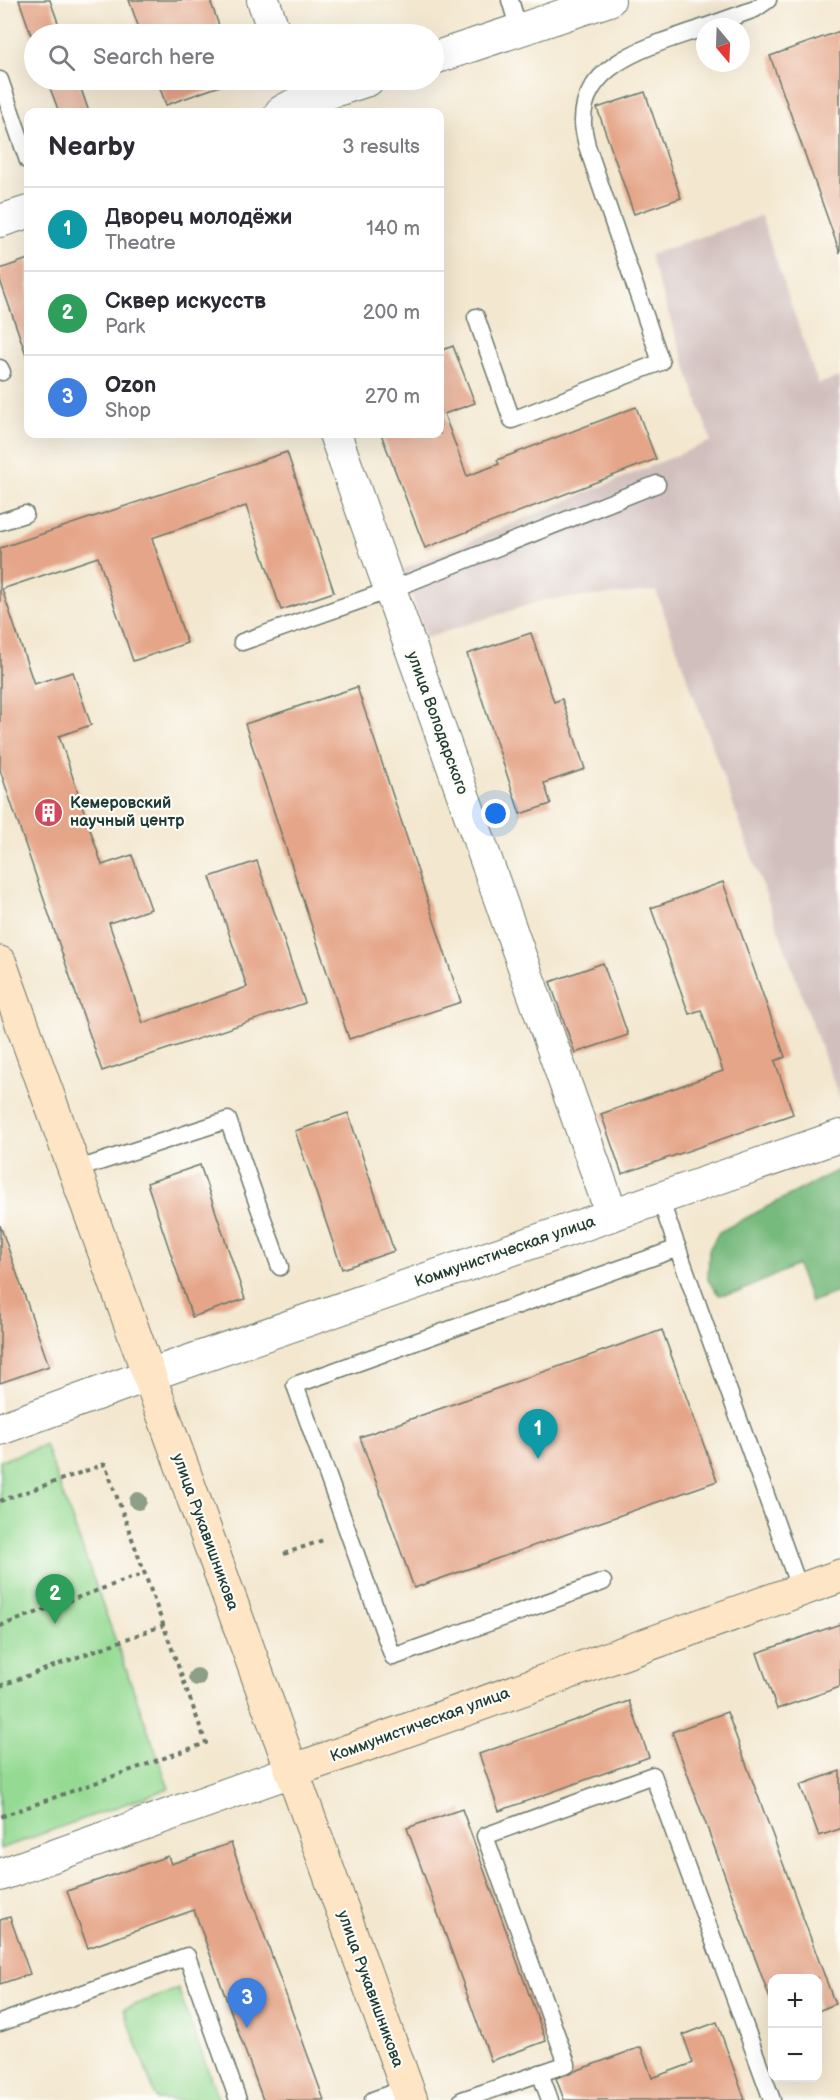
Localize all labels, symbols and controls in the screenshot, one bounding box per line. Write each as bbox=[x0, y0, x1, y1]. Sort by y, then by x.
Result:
north arrow bbox=[696, 18, 750, 72]
search box bbox=[24, 24, 444, 90]
icon: search bbox=[45, 41, 78, 74]
text: Search here bbox=[93, 44, 215, 71]
text: Nearby bbox=[48, 132, 135, 163]
text: 3 results bbox=[342, 135, 420, 159]
text: Дворец молодёжи bbox=[105, 204, 292, 231]
text: 1 bbox=[63, 217, 72, 241]
text: 140 m bbox=[366, 217, 420, 241]
text: Theatre bbox=[105, 231, 176, 255]
text: Сквер искусств bbox=[105, 288, 266, 315]
text: 2 bbox=[62, 301, 73, 325]
text: 200 m bbox=[363, 301, 420, 325]
text: Park bbox=[105, 315, 145, 339]
text: Ozon bbox=[105, 372, 156, 399]
text: 3 bbox=[62, 385, 73, 409]
text: 270 m bbox=[365, 385, 420, 409]
text: Shop bbox=[105, 399, 151, 423]
street label: улица Володарского bbox=[402, 649, 472, 797]
place label: Кемеровский научный центр bbox=[70, 794, 185, 831]
building icon: Кемеровский научный центр bbox=[33, 796, 65, 828]
your location bbox=[481, 799, 510, 828]
street label: Коммунистическая улица bbox=[412, 1212, 598, 1292]
pin: 1 bbox=[518, 1410, 558, 1459]
street label: улица Рукавишникова bbox=[168, 1451, 242, 1614]
pin: 2 bbox=[36, 1574, 74, 1624]
street label: Коммунистическая улица bbox=[328, 1683, 513, 1766]
street label: улица Рукавишникова bbox=[333, 1908, 407, 2071]
map controls bbox=[768, 1974, 822, 2082]
button: + bbox=[768, 1974, 822, 2028]
pin: 3 bbox=[228, 1978, 266, 2028]
button: − bbox=[768, 2028, 822, 2082]

